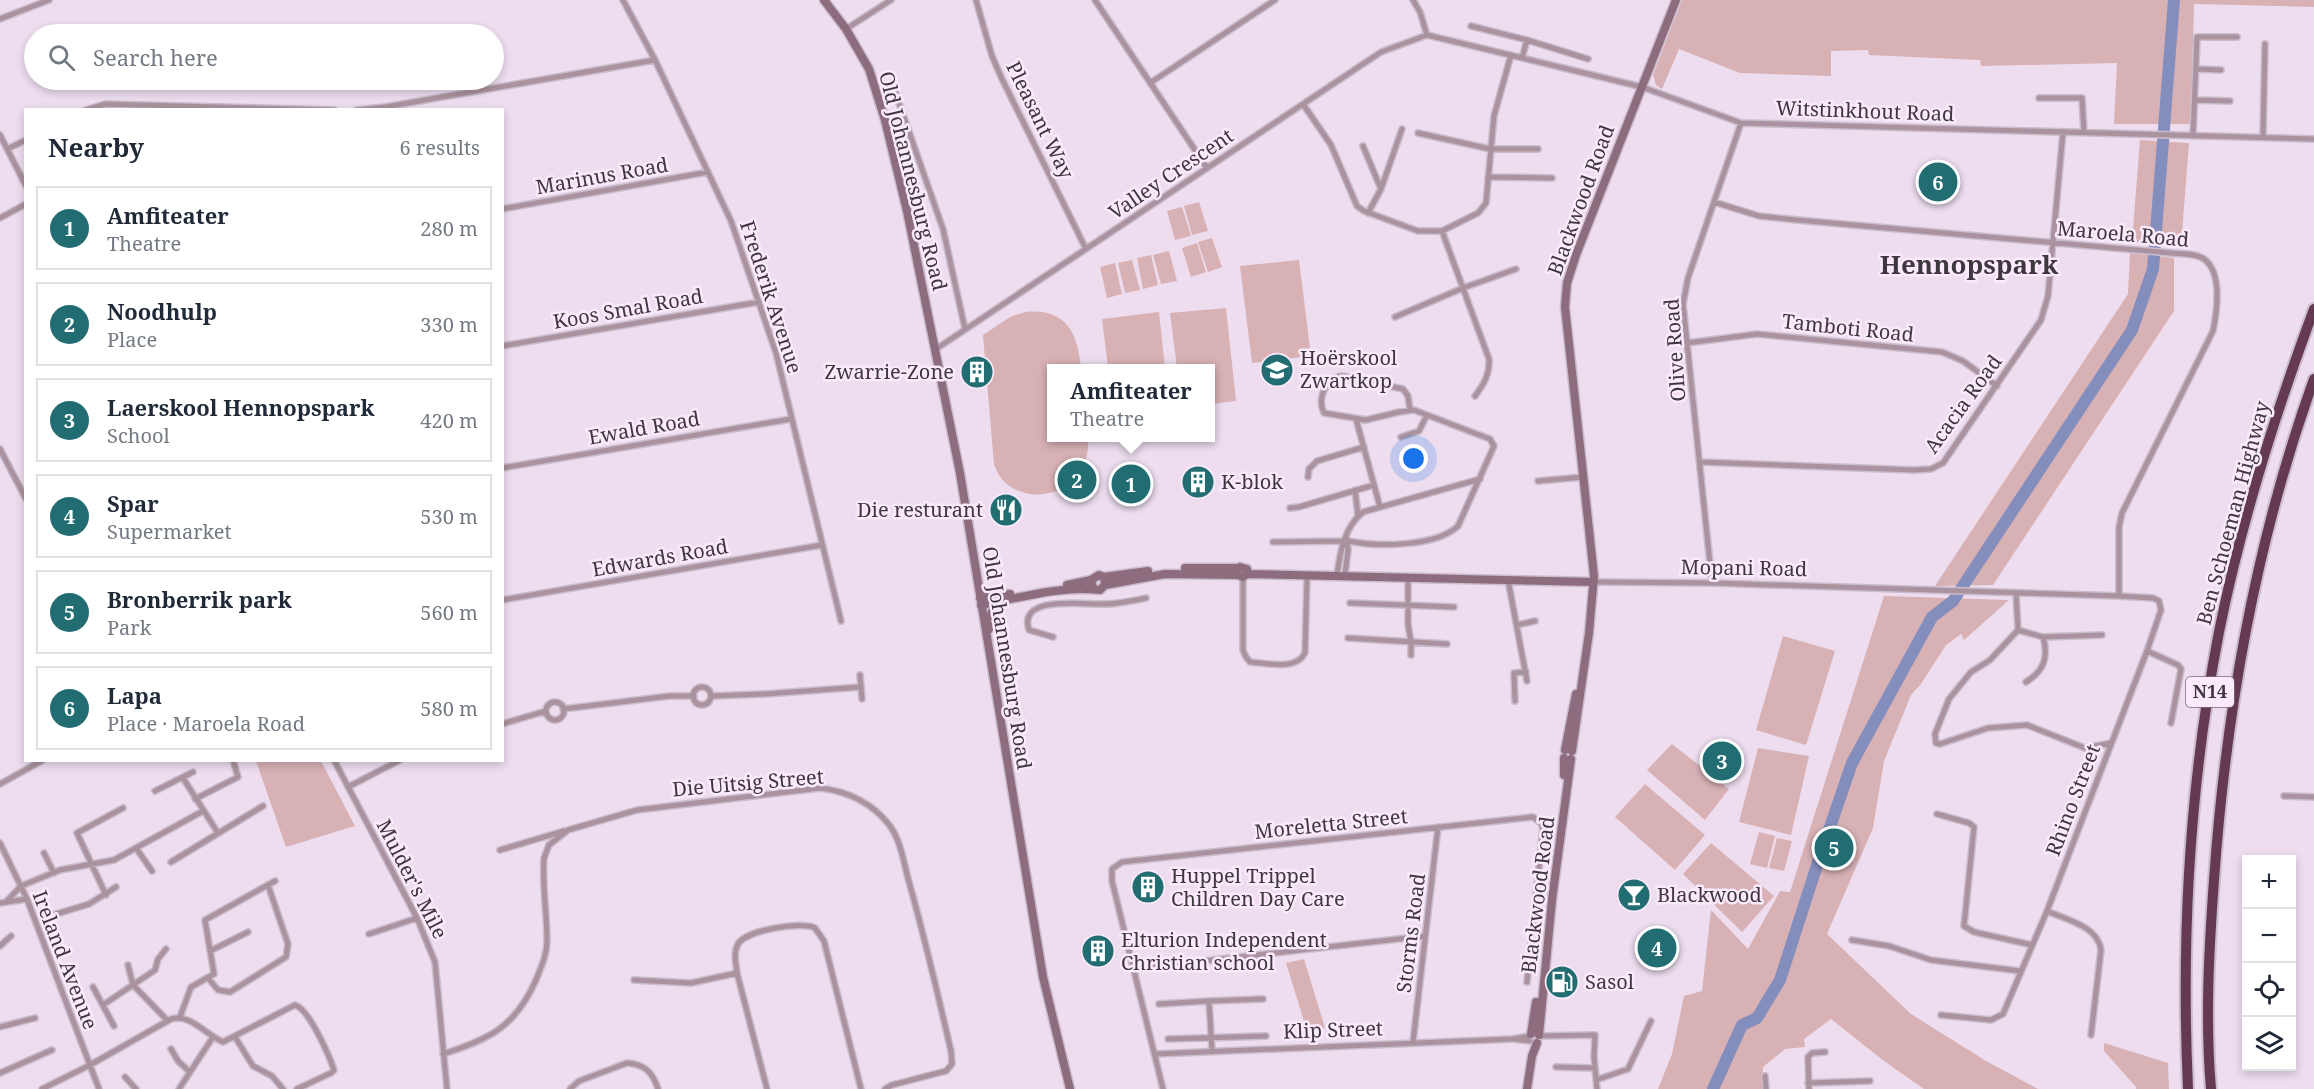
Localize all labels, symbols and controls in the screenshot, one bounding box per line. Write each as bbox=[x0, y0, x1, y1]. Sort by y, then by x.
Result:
search box bbox=[24, 24, 504, 90]
icon: search bbox=[45, 41, 78, 74]
text: Search here bbox=[93, 42, 218, 72]
street label: Pleasant Way bbox=[1000, 57, 1081, 184]
street label: Old Johannesburg Road bbox=[873, 68, 954, 293]
street label: Witstinkhout Road bbox=[1775, 94, 1955, 127]
street label: Blackwood Road bbox=[1541, 121, 1620, 279]
street label: Valley Crescent bbox=[1103, 122, 1238, 225]
text: Nearby bbox=[48, 129, 144, 165]
text: 6 results bbox=[400, 134, 480, 161]
street label: Marinus Road bbox=[534, 151, 670, 200]
pin: 6 bbox=[1918, 160, 1958, 204]
text: Amfiteater bbox=[107, 200, 229, 230]
street label: Maroela Road bbox=[2056, 214, 2190, 253]
text: 1 bbox=[64, 215, 75, 242]
text: 280 m bbox=[420, 215, 478, 242]
street label: Frederik Avenue bbox=[734, 217, 809, 377]
text: Theatre bbox=[107, 230, 181, 257]
district label: Hennopspark bbox=[1880, 246, 2059, 282]
street label: Koos Smal Road bbox=[551, 282, 705, 335]
text: Noodhulp bbox=[107, 296, 217, 326]
street label: Olive Road bbox=[1657, 298, 1692, 402]
street label: Tamboti Road bbox=[1781, 307, 1915, 348]
text: 2 bbox=[64, 311, 75, 338]
text: 330 m bbox=[420, 311, 478, 338]
text: Place bbox=[107, 326, 157, 353]
place label: Hoërskool Zwartkop bbox=[1300, 344, 1397, 394]
street label: Acacia Road bbox=[1918, 349, 2008, 458]
school or university icon: Hoërskool Zwartkop bbox=[1259, 352, 1295, 388]
building icon: Zwarrie-Zone bbox=[959, 354, 995, 390]
place label: Zwarrie-Zone bbox=[825, 358, 954, 385]
popup bbox=[1047, 364, 1215, 442]
text: Amfiteater bbox=[1070, 375, 1192, 405]
text: Laerskool Hennopspark bbox=[107, 392, 374, 422]
street label: Ben Schoeman Highway bbox=[2190, 397, 2276, 628]
street label: Ewald Road bbox=[586, 404, 702, 451]
text: Theatre bbox=[1070, 405, 1144, 432]
text: 3 bbox=[64, 407, 75, 434]
text: 420 m bbox=[420, 407, 478, 434]
text: School bbox=[107, 422, 170, 449]
your location bbox=[1399, 444, 1428, 473]
pin: 2 bbox=[1058, 458, 1096, 502]
pin: 1 bbox=[1112, 462, 1150, 506]
building icon: K-blok bbox=[1180, 464, 1216, 500]
place label: K-blok bbox=[1221, 468, 1283, 495]
text: Spar bbox=[107, 488, 159, 518]
restaurant icon: Die resturant bbox=[988, 492, 1024, 528]
place label: Die resturant bbox=[857, 496, 983, 523]
text: 4 bbox=[64, 503, 75, 530]
text: 530 m bbox=[420, 503, 478, 530]
text: Supermarket bbox=[107, 518, 232, 545]
street label: Edwards Road bbox=[590, 532, 730, 583]
street label: Old Johannesburg Road bbox=[977, 545, 1038, 771]
street label: Mopani Road bbox=[1681, 553, 1808, 582]
text: Bronberrik park bbox=[107, 584, 292, 614]
text: 5 bbox=[64, 599, 75, 626]
text: 560 m bbox=[420, 599, 478, 626]
text: Park bbox=[107, 614, 151, 641]
road number: N14 bbox=[2186, 677, 2234, 707]
text: Lapa bbox=[107, 680, 162, 710]
text: 6 bbox=[64, 695, 75, 722]
text: 580 m bbox=[420, 695, 478, 722]
text: Place · Maroela Road bbox=[107, 710, 305, 737]
pin: 3 bbox=[1702, 738, 1742, 783]
street label: Rhino Street bbox=[2039, 740, 2106, 860]
street label: Die Uitsig Street bbox=[671, 762, 825, 803]
street label: Moreletta Street bbox=[1253, 802, 1409, 845]
street label: Mulder's Mile bbox=[371, 814, 454, 943]
street label: Blackwood Road bbox=[1514, 815, 1561, 975]
pin: 5 bbox=[1814, 826, 1854, 870]
map controls bbox=[2242, 855, 2296, 1071]
button: + bbox=[2242, 855, 2296, 909]
place label: Huppel Trippel Children Day Care bbox=[1171, 862, 1345, 912]
building icon: Huppel Trippel Children Day Care bbox=[1130, 869, 1166, 905]
street label: Storms Road bbox=[1390, 872, 1431, 994]
bar icon: Blackwood bbox=[1616, 877, 1652, 913]
place label: Blackwood bbox=[1657, 881, 1762, 908]
street label: Ireland Avenue bbox=[27, 886, 104, 1033]
button: − bbox=[2242, 909, 2296, 963]
place label: Elturion Independent Christian school bbox=[1121, 926, 1327, 976]
pin: 4 bbox=[1638, 926, 1676, 970]
building icon: Elturion Independent Christian school bbox=[1080, 933, 1116, 969]
button: locate bbox=[2242, 963, 2296, 1017]
fuel station icon: Sasol bbox=[1544, 964, 1580, 1000]
place label: Sasol bbox=[1585, 968, 1634, 995]
street label: Klip Street bbox=[1283, 1014, 1383, 1045]
button: layers bbox=[2242, 1017, 2296, 1071]

